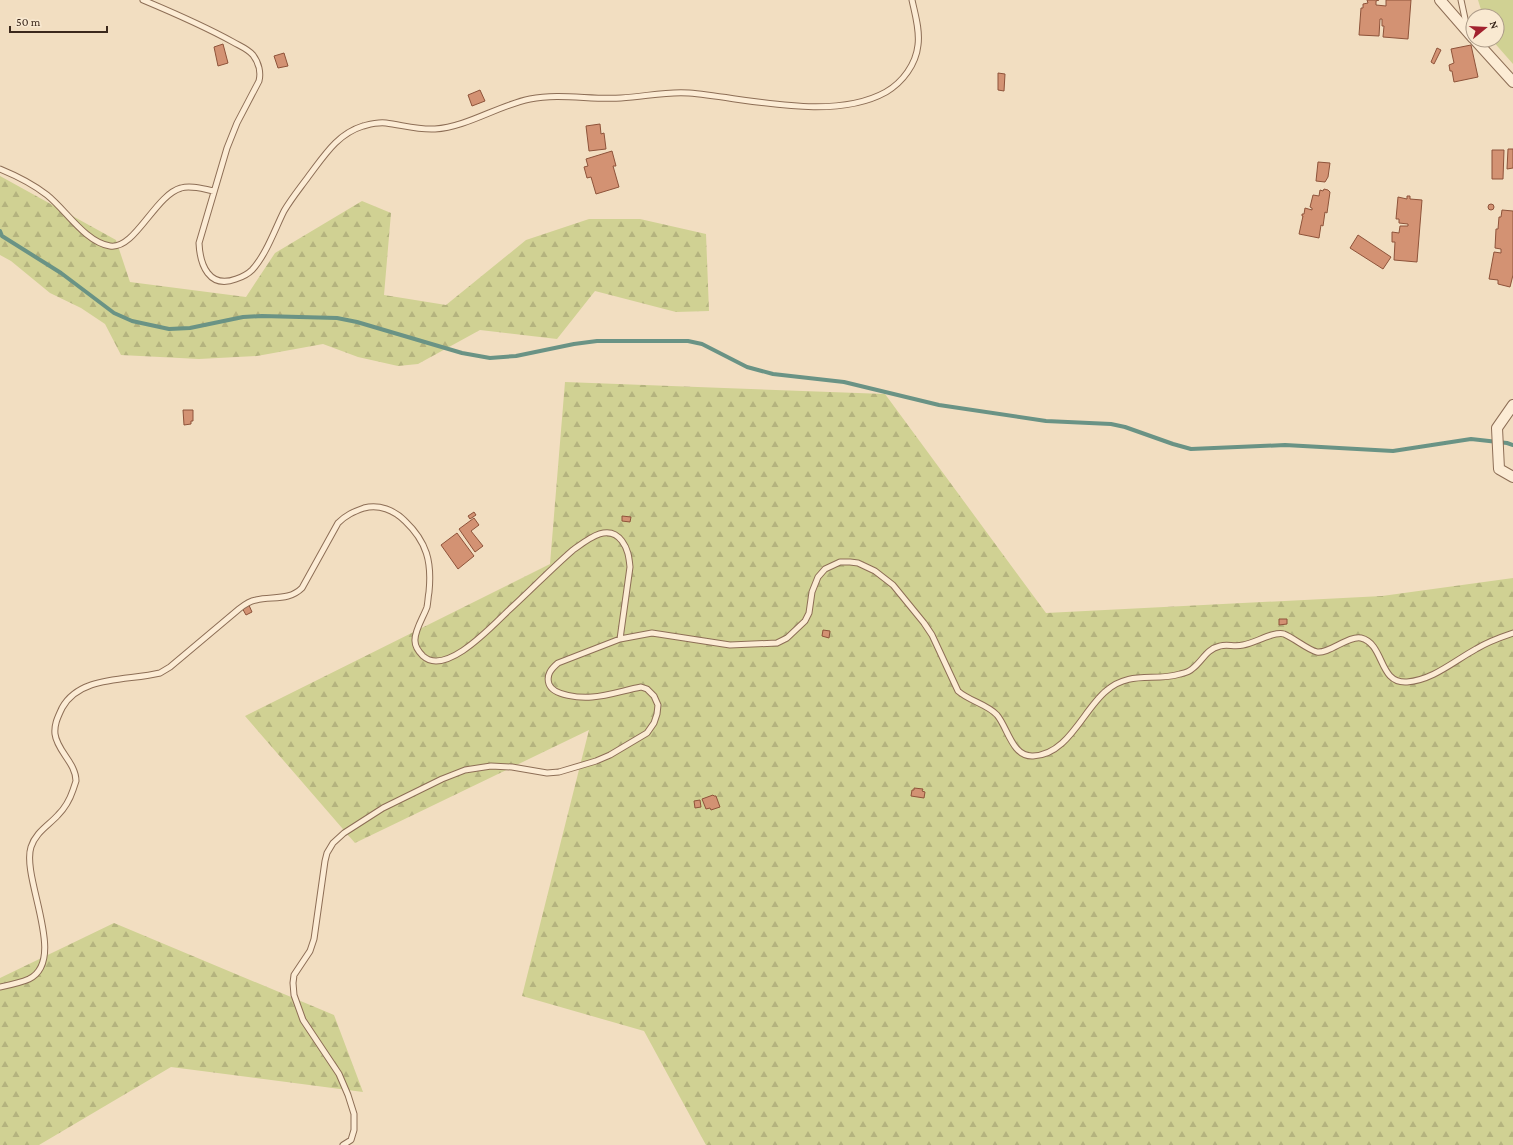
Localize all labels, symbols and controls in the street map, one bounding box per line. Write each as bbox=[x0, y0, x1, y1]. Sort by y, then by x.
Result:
scale bar bbox=[10, 8, 107, 34]
north arrow bbox=[1465, 8, 1505, 48]
text: 50 m bbox=[16, 15, 41, 29]
text: N bbox=[1488, 19, 1502, 31]

